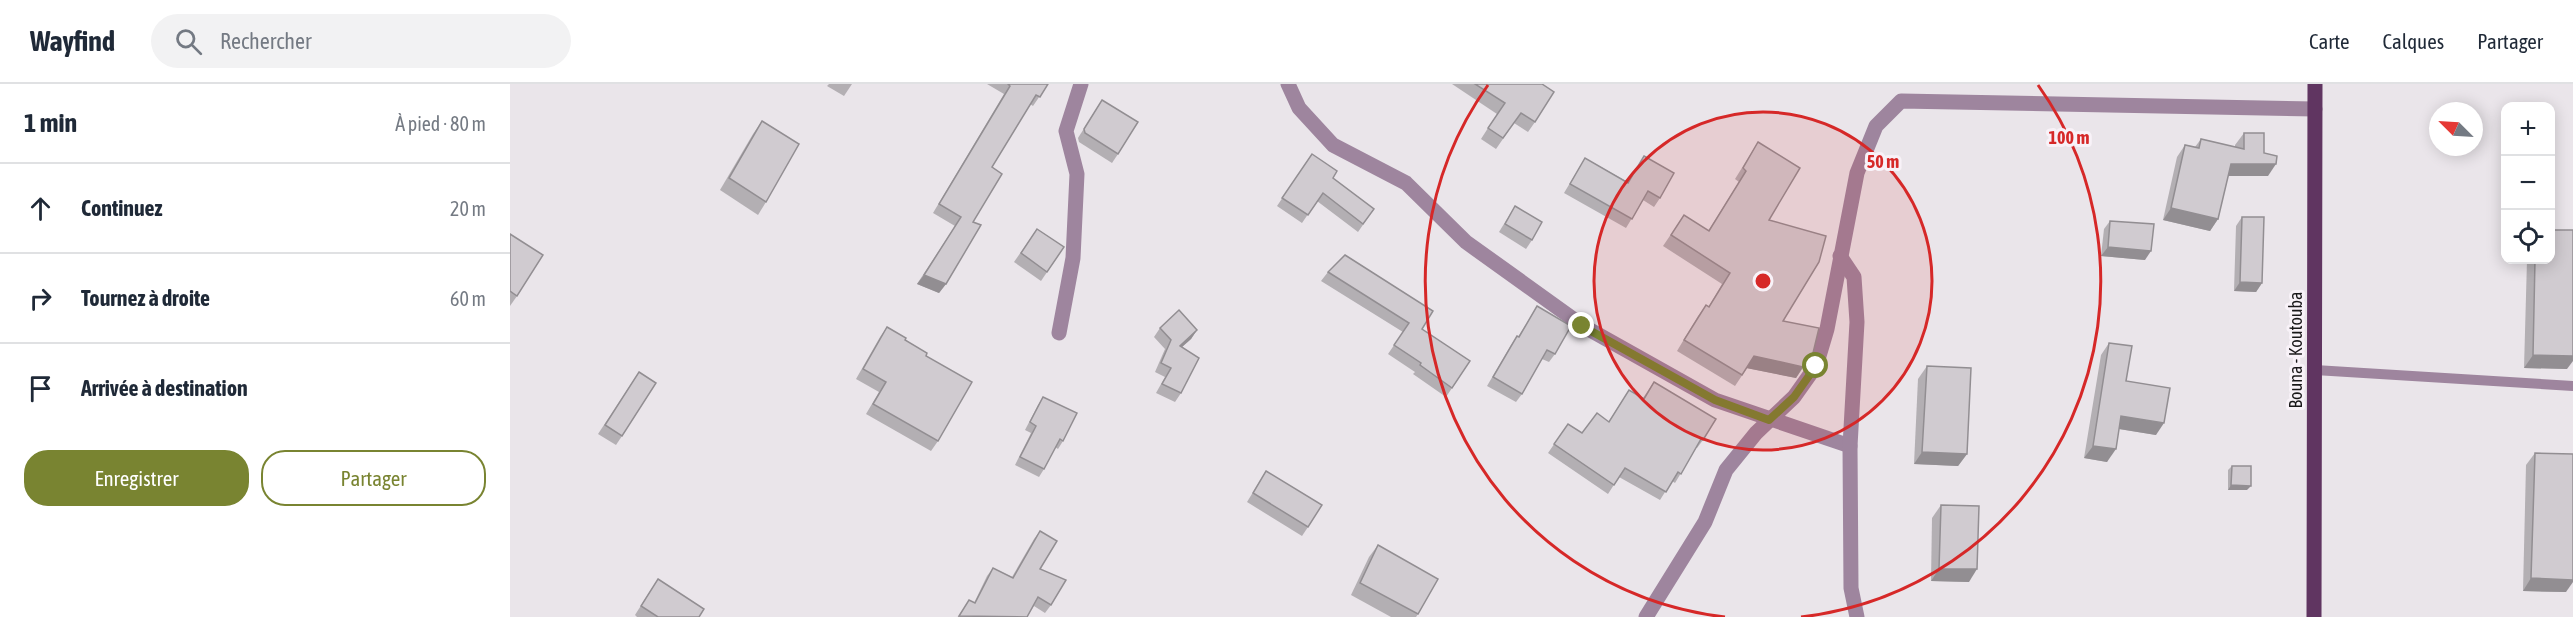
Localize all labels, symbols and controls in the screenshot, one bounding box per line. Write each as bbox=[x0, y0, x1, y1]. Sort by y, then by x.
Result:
search box bbox=[151, 14, 571, 68]
text: Wayfind bbox=[30, 25, 115, 57]
icon: search bbox=[172, 25, 205, 58]
text: Rechercher bbox=[220, 28, 312, 54]
text: Carte bbox=[2309, 29, 2350, 53]
text: Calques bbox=[2383, 29, 2444, 53]
text: Partager bbox=[2477, 29, 2543, 53]
north arrow bbox=[2429, 102, 2483, 156]
map controls bbox=[2501, 102, 2555, 264]
button: + bbox=[2501, 102, 2555, 156]
text: 1 min bbox=[24, 108, 77, 138]
text: À pied · 80 m bbox=[395, 112, 486, 135]
text: 100 m bbox=[2049, 127, 2089, 148]
text: 50 m bbox=[1867, 151, 1899, 172]
button: − bbox=[2501, 156, 2555, 210]
icon: ahead bbox=[24, 192, 57, 225]
text: Continuez bbox=[81, 195, 163, 221]
text: 20 m bbox=[450, 197, 486, 220]
button: locate bbox=[2501, 210, 2555, 264]
centre of rings bbox=[1753, 271, 1773, 291]
icon: right bbox=[24, 282, 57, 315]
text: Tournez à droite bbox=[81, 285, 210, 311]
text: 60 m bbox=[450, 287, 486, 310]
street label: Bouna - Koutouba bbox=[2285, 292, 2306, 408]
route end bbox=[1568, 312, 1594, 338]
route start bbox=[1802, 352, 1828, 378]
icon: arrive bbox=[24, 372, 57, 405]
text: Arrivée à destination bbox=[81, 375, 248, 401]
button: Enregistrer bbox=[24, 450, 249, 506]
button: Partager bbox=[261, 450, 486, 506]

